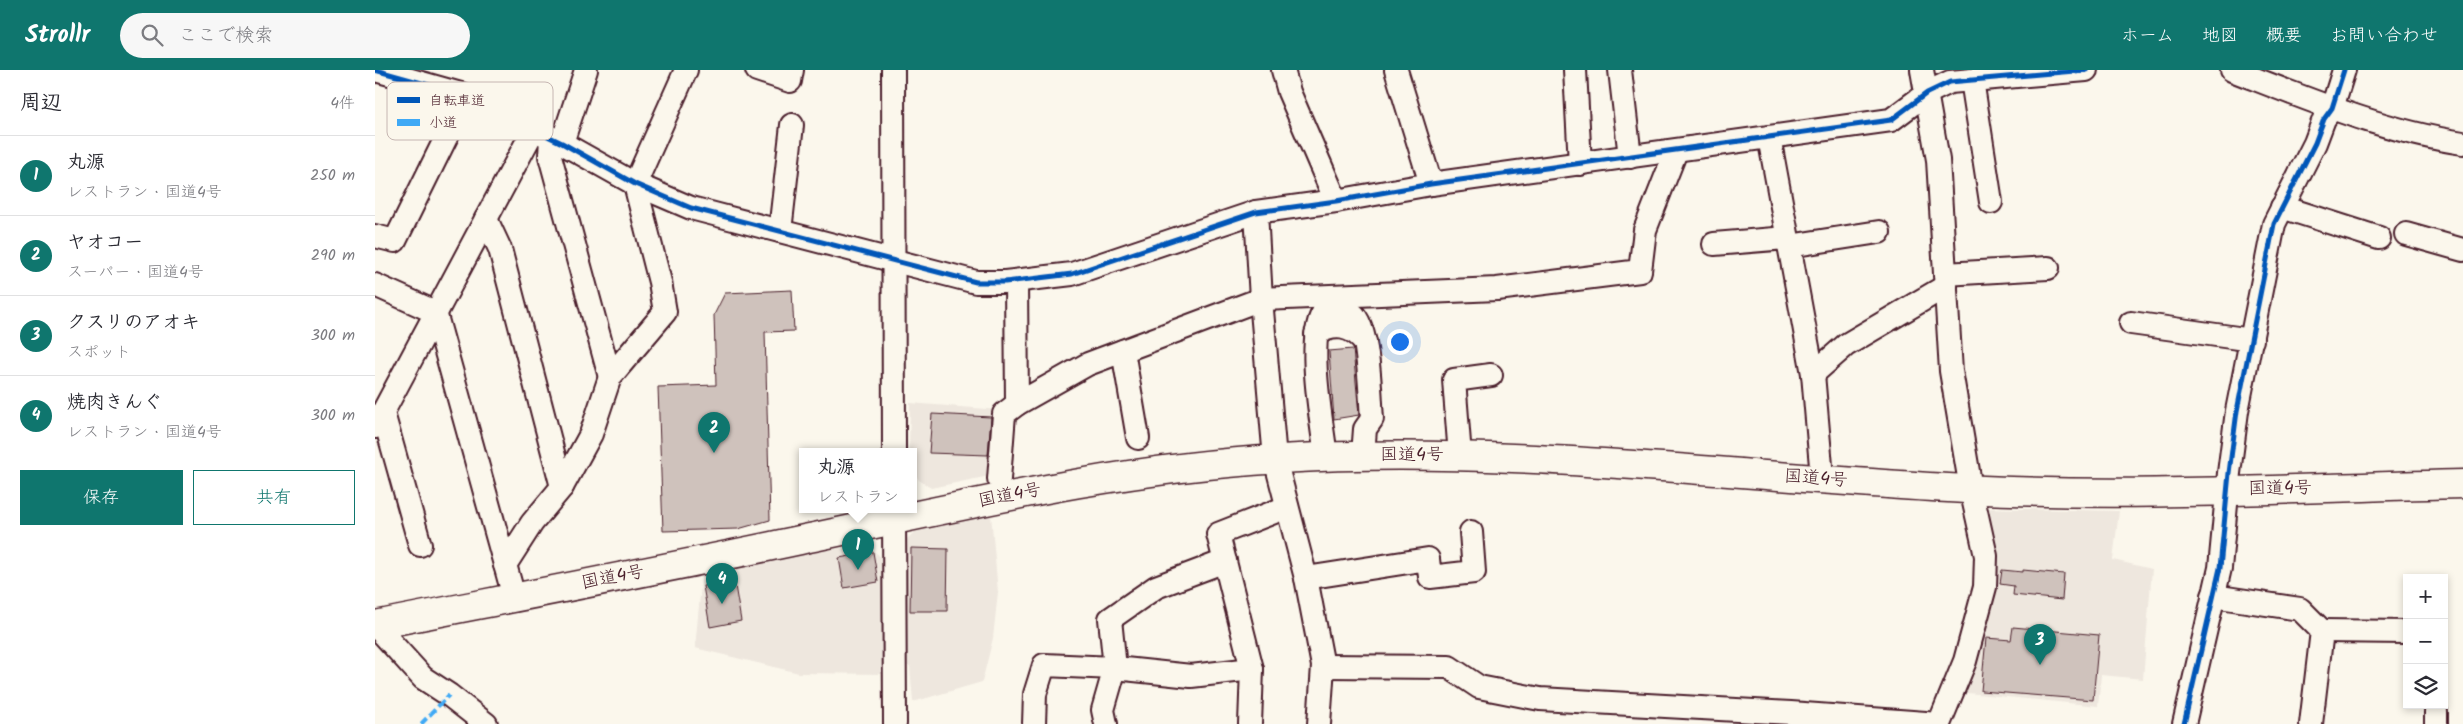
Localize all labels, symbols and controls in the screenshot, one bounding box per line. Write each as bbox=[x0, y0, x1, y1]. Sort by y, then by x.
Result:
search box bbox=[120, 13, 470, 58]
text: Strollr bbox=[25, 16, 90, 55]
icon: search bbox=[138, 21, 166, 49]
text: ここで検索 bbox=[178, 21, 273, 51]
text: ホーム bbox=[2121, 22, 2174, 51]
text: 地図 bbox=[2202, 22, 2238, 51]
text: 概要 bbox=[2266, 22, 2302, 51]
text: お問い合わせ bbox=[2330, 22, 2438, 51]
legend bbox=[387, 82, 553, 140]
text: 周辺 bbox=[20, 87, 62, 120]
text: 自転車道 bbox=[429, 90, 485, 112]
text: 4件 bbox=[330, 91, 355, 116]
text: 小道 bbox=[429, 112, 457, 134]
text: 丸源 bbox=[67, 148, 105, 178]
text: 1 bbox=[34, 163, 38, 188]
text: 250 m bbox=[310, 163, 355, 188]
text: レストラン · 国道4号 bbox=[67, 180, 222, 205]
text: ヤオコー bbox=[67, 228, 143, 258]
text: 2 bbox=[31, 243, 41, 268]
text: 290 m bbox=[311, 243, 355, 268]
text: スーパー · 国道4号 bbox=[67, 260, 204, 285]
text: クスリのアオキ bbox=[67, 308, 200, 338]
text: 3 bbox=[32, 323, 40, 348]
text: 300 m bbox=[311, 323, 355, 348]
your location bbox=[1387, 329, 1413, 355]
text: スポット bbox=[67, 340, 131, 365]
text: 焼肉きんぐ bbox=[67, 388, 162, 418]
text: 4 bbox=[32, 403, 40, 428]
text: 300 m bbox=[311, 403, 355, 428]
pin: 2 bbox=[698, 412, 730, 453]
text: レストラン · 国道4号 bbox=[67, 420, 222, 445]
street label: 国道4号 bbox=[1380, 441, 1444, 470]
popup bbox=[799, 448, 917, 513]
text: 丸源 bbox=[817, 453, 855, 483]
street label: 国道4号 bbox=[1783, 462, 1849, 496]
button: 保存 bbox=[20, 470, 183, 525]
button: 共有 bbox=[193, 470, 355, 525]
street label: 国道4号 bbox=[2248, 474, 2312, 504]
street label: 国道4号 bbox=[976, 476, 1044, 516]
text: レストラン bbox=[817, 485, 899, 510]
pin: 1 bbox=[842, 529, 874, 570]
street label: 国道4号 bbox=[579, 558, 647, 598]
pin: 4 bbox=[706, 563, 738, 604]
map controls bbox=[2403, 574, 2448, 709]
button: + bbox=[2403, 574, 2448, 619]
button: − bbox=[2403, 619, 2448, 664]
pin: 3 bbox=[2024, 624, 2056, 665]
button: layers bbox=[2403, 664, 2448, 709]

